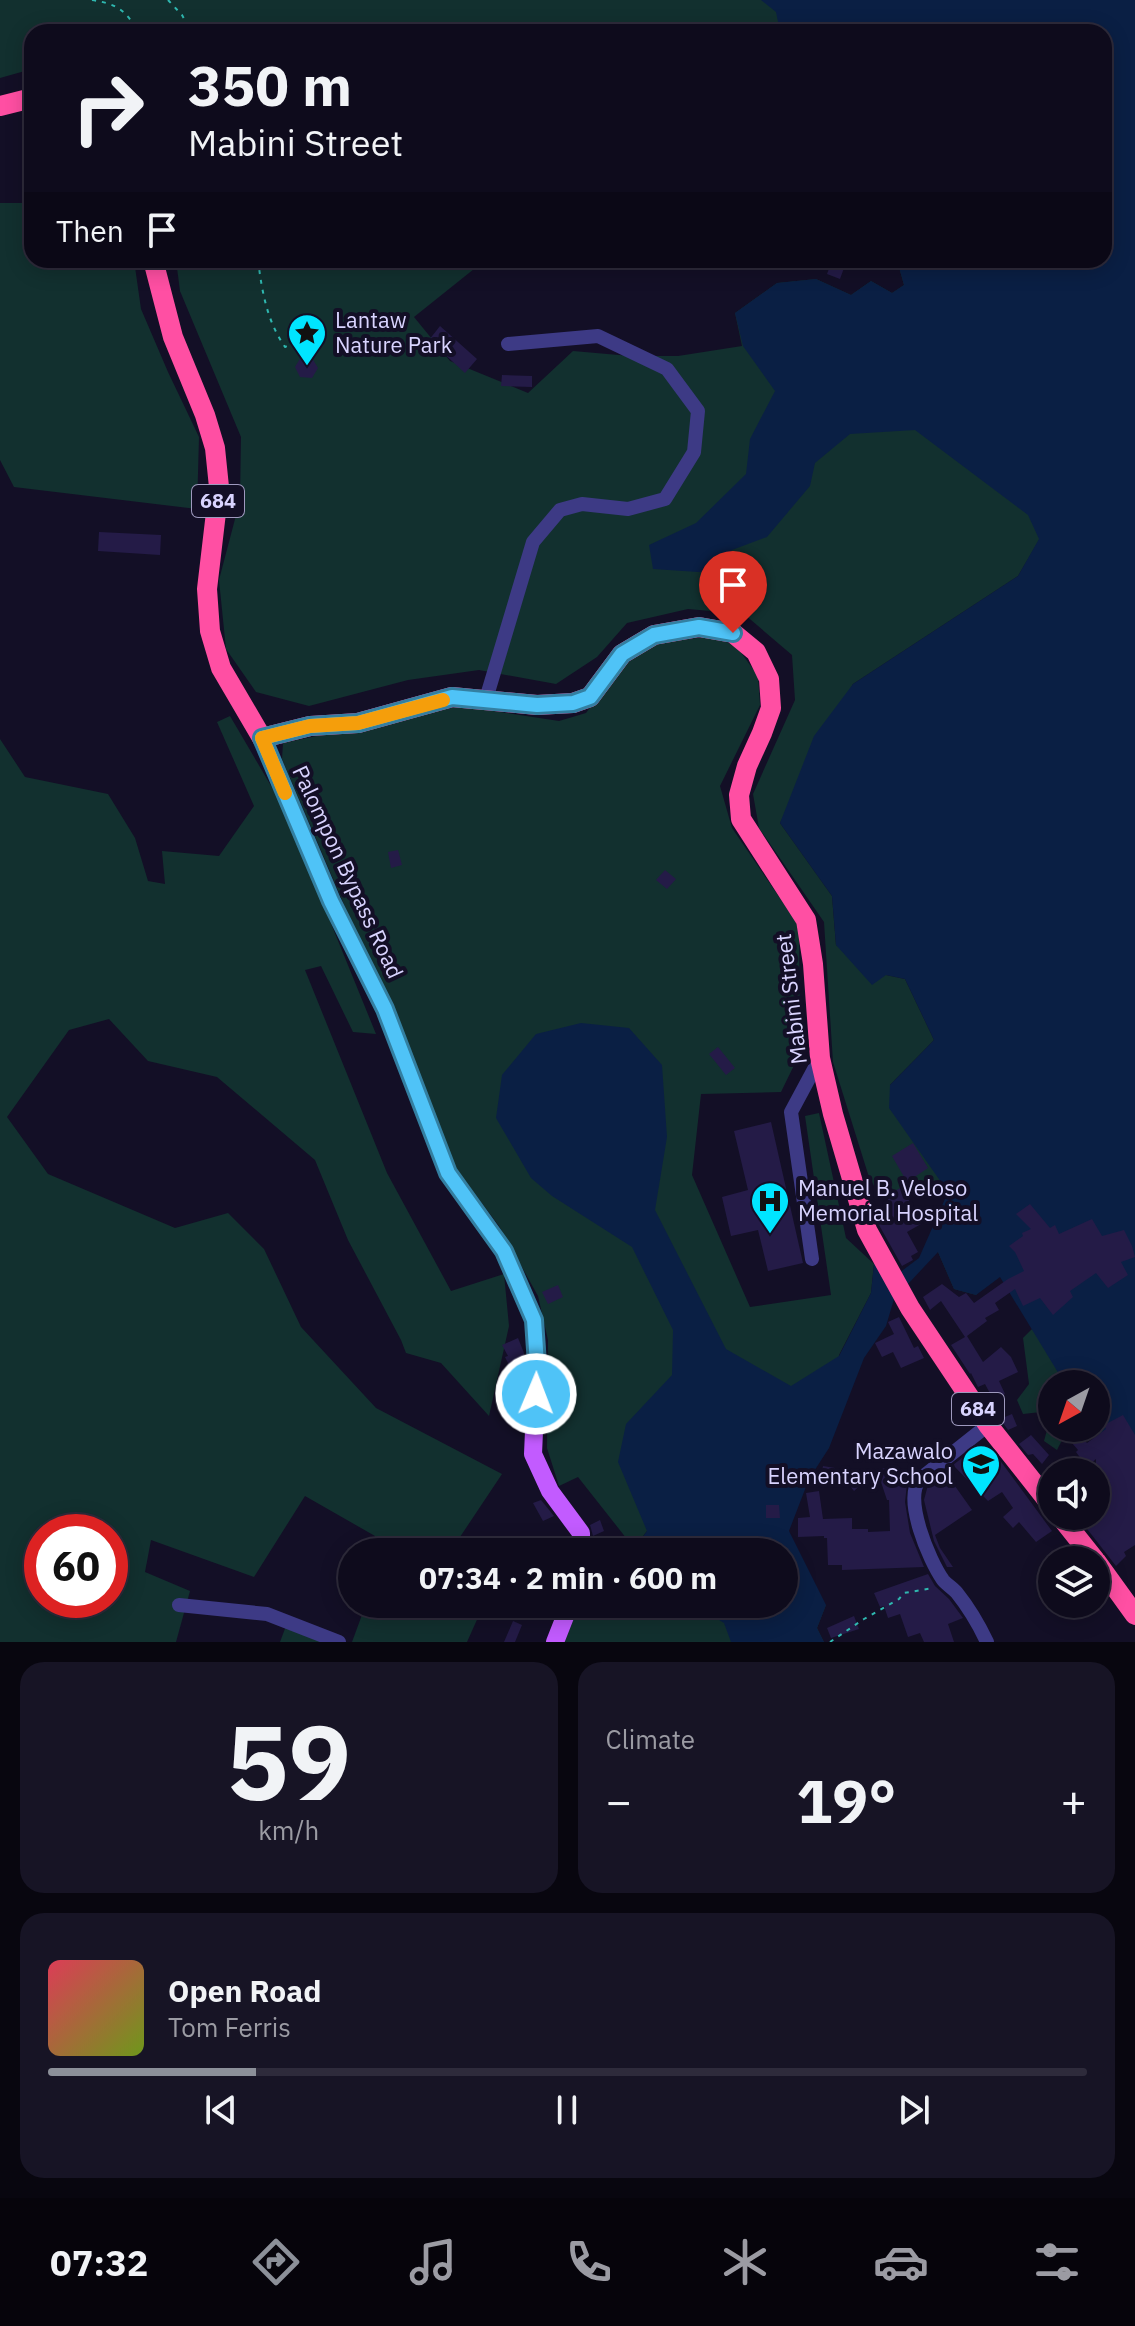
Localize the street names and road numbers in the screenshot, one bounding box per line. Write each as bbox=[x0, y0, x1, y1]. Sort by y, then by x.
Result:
road number: 684 bbox=[192, 485, 244, 517]
street label: Palompon Bypass Road bbox=[286, 761, 411, 983]
street label: Mabini Street bbox=[768, 932, 813, 1066]
road number: 684 bbox=[952, 1393, 1004, 1425]

